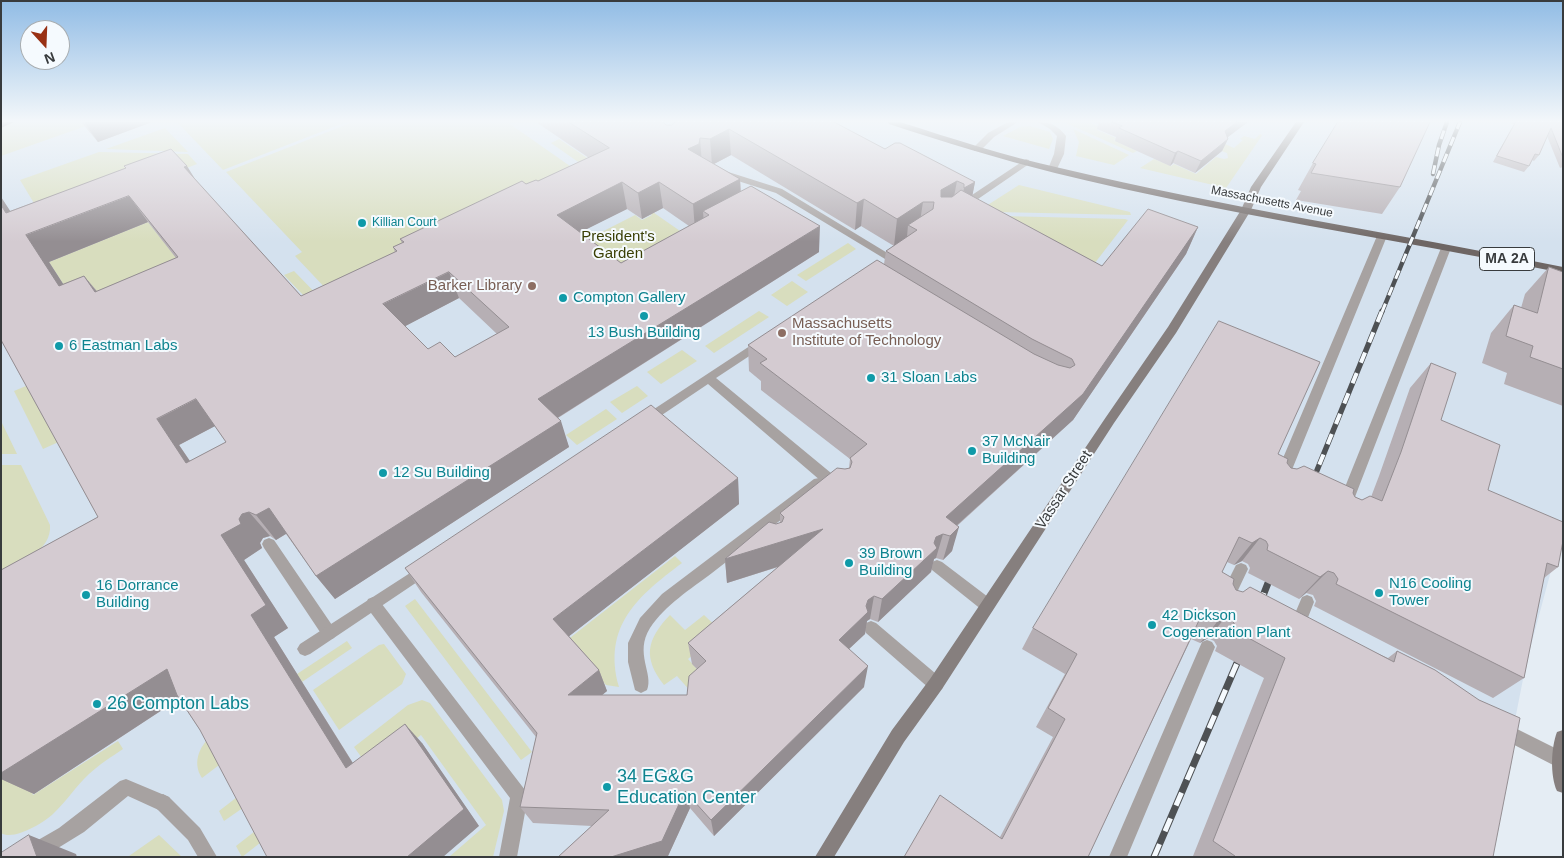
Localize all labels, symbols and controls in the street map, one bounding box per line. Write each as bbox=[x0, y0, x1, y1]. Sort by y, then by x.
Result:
north arrow bbox=[20, 20, 70, 70]
text: N bbox=[42, 49, 57, 67]
street label: Massachusetts Avenue bbox=[1210, 183, 1334, 221]
place label: Killian Court bbox=[372, 216, 437, 230]
marker: Killian Court bbox=[356, 217, 368, 229]
park label: President's Garden bbox=[581, 228, 655, 263]
road number: MA 2A bbox=[1480, 248, 1534, 270]
place label: Barker Library bbox=[428, 277, 522, 295]
marker: Barker Library bbox=[526, 280, 538, 292]
place label: Compton Gallery bbox=[573, 289, 686, 307]
marker: Compton Gallery bbox=[557, 292, 569, 304]
marker: 13 Bush Building bbox=[638, 310, 650, 322]
place label: Massachusetts Institute of Technology bbox=[792, 315, 941, 350]
place label: 13 Bush Building bbox=[588, 324, 700, 342]
marker: Massachusetts Institute of Technology bbox=[776, 327, 788, 339]
place label: 6 Eastman Labs bbox=[69, 337, 177, 355]
marker: 6 Eastman Labs bbox=[53, 340, 65, 352]
place label: 31 Sloan Labs bbox=[881, 369, 977, 387]
marker: 31 Sloan Labs bbox=[865, 372, 877, 384]
place label: 37 McNair Building bbox=[982, 433, 1050, 468]
marker: 37 McNair Building bbox=[966, 445, 978, 457]
street label: Vassar Street bbox=[1032, 447, 1096, 533]
place label: 12 Su Building bbox=[393, 464, 490, 482]
marker: 12 Su Building bbox=[377, 467, 389, 479]
place label: 39 Brown Building bbox=[859, 545, 922, 580]
marker: 39 Brown Building bbox=[843, 557, 855, 569]
place label: N16 Cooling Tower bbox=[1389, 575, 1472, 610]
place label: 16 Dorrance Building bbox=[96, 577, 179, 612]
marker: N16 Cooling Tower bbox=[1373, 587, 1385, 599]
marker: 16 Dorrance Building bbox=[80, 589, 92, 601]
place label: 42 Dickson Cogeneration Plant bbox=[1162, 607, 1290, 642]
marker: 42 Dickson Cogeneration Plant bbox=[1146, 619, 1158, 631]
place label: 26 Compton Labs bbox=[107, 693, 249, 715]
marker: 26 Compton Labs bbox=[91, 698, 103, 710]
place label: 34 EG&G Education Center bbox=[617, 766, 756, 809]
marker: 34 EG&G Education Center bbox=[601, 781, 613, 793]

